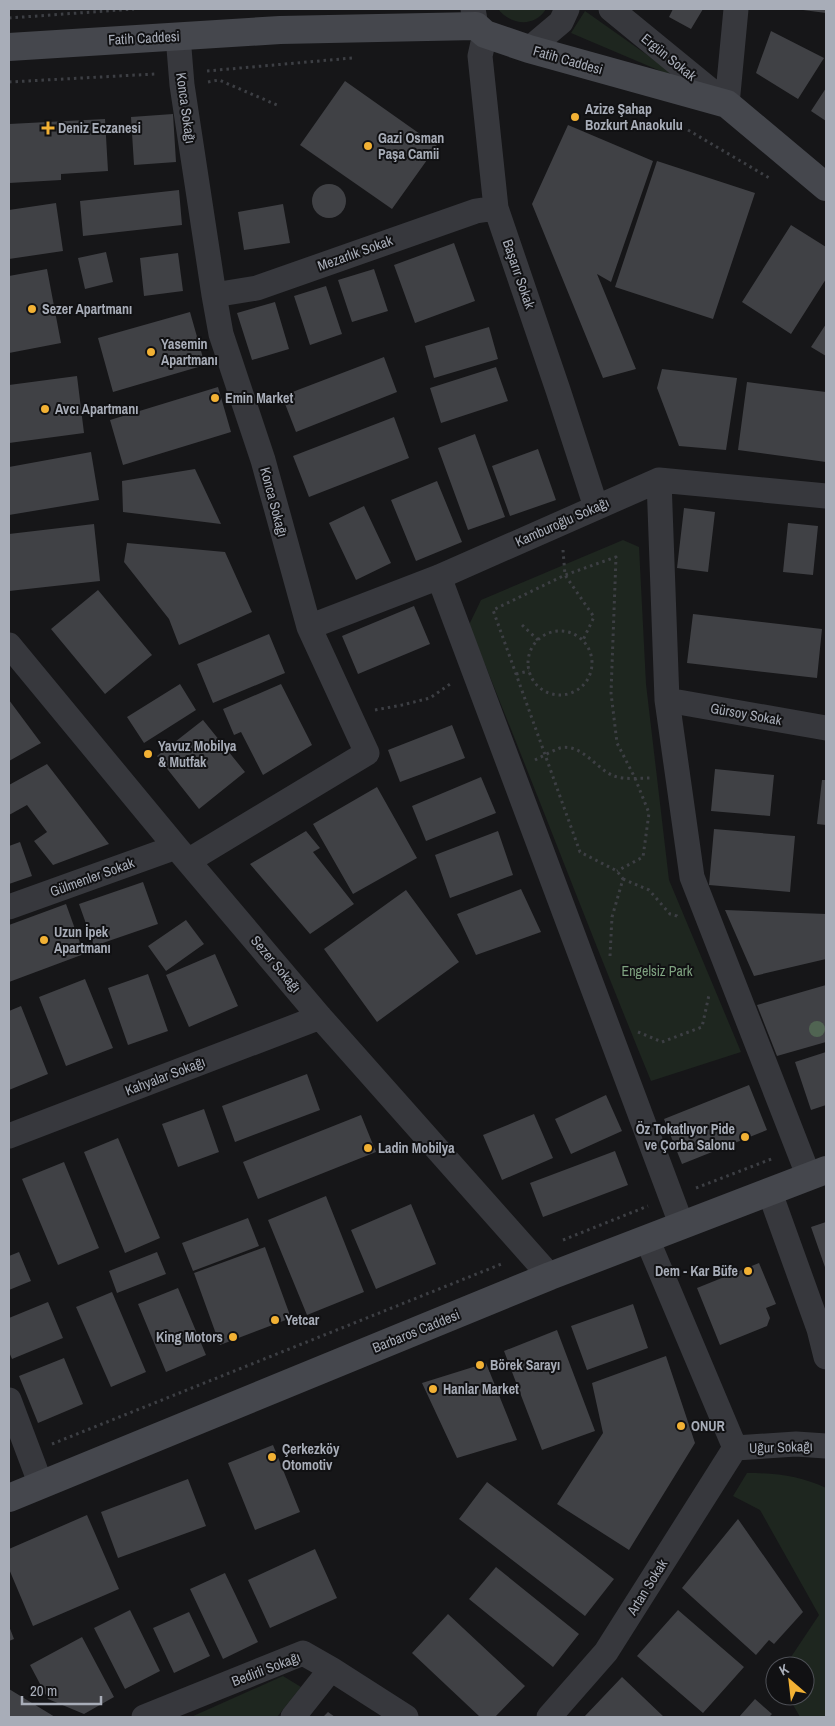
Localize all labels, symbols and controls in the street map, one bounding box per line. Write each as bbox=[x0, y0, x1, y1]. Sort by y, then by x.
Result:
street label: Fatih Caddesi bbox=[108, 27, 180, 49]
street label: Ergün Sokak bbox=[638, 29, 700, 85]
street label: Fatih Caddesi bbox=[531, 41, 605, 79]
street label: Konca Sokağı bbox=[172, 71, 200, 145]
place label: Azize Şahap Bozkurt Anaokulu bbox=[585, 100, 683, 134]
marker: Azize Şahap Bozkurt Anaokulu bbox=[569, 111, 581, 123]
place label: Deniz Eczanesi bbox=[58, 119, 141, 137]
marker: Deniz Eczanesi bbox=[42, 122, 54, 134]
place label: Gazi Osman Paşa Camii bbox=[378, 129, 444, 163]
marker: Gazi Osman Paşa Camii bbox=[362, 140, 374, 152]
street label: Mezarlık Sokak bbox=[315, 231, 395, 275]
street label: Başarır Sokak bbox=[499, 237, 539, 311]
place label: Sezer Apartmanı bbox=[42, 300, 132, 318]
marker: Sezer Apartmanı bbox=[26, 303, 38, 315]
place label: Yasemin Apartmanı bbox=[161, 335, 218, 369]
marker: Yasemin Apartmanı bbox=[145, 346, 157, 358]
place label: Emin Market bbox=[225, 389, 293, 407]
marker: Emin Market bbox=[209, 392, 221, 404]
place label: Avcı Apartmanı bbox=[55, 400, 138, 418]
marker: Avcı Apartmanı bbox=[39, 403, 51, 415]
street label: Konca Sokağı bbox=[256, 465, 292, 539]
street label: Kamburoğlu Sokağı bbox=[512, 493, 612, 551]
street label: Gürsoy Sokak bbox=[709, 699, 783, 729]
place label: Yavuz Mobilya & Mutfak bbox=[158, 737, 237, 771]
marker: Yavuz Mobilya & Mutfak bbox=[142, 748, 154, 760]
street label: Gülmenler Sokak bbox=[48, 853, 137, 901]
place label: Uzun İpek Apartmanı bbox=[54, 923, 111, 957]
street label: Sezer Sokağı bbox=[247, 932, 305, 996]
marker: Uzun İpek Apartmanı bbox=[38, 934, 50, 946]
park label: Engelsiz Park bbox=[622, 962, 693, 980]
street label: Kahyalar Sokağı bbox=[122, 1053, 208, 1099]
place label: Öz Tokatlıyor Pide ve Çorba Salonu bbox=[636, 1120, 735, 1154]
marker: Öz Tokatlıyor Pide ve Çorba Salonu bbox=[739, 1131, 751, 1143]
place label: Ladin Mobilya bbox=[378, 1139, 455, 1157]
marker: Ladin Mobilya bbox=[362, 1142, 374, 1154]
place label: Dem - Kar Büfe bbox=[655, 1262, 738, 1280]
marker: Dem - Kar Büfe bbox=[742, 1265, 754, 1277]
street label: Barbaros Caddesi bbox=[370, 1305, 462, 1357]
place label: Yetcar bbox=[285, 1311, 320, 1329]
marker: Yetcar bbox=[269, 1314, 281, 1326]
place label: King Motors bbox=[156, 1328, 223, 1346]
marker: King Motors bbox=[227, 1331, 239, 1343]
place label: Börek Sarayı bbox=[490, 1356, 560, 1374]
marker: Börek Sarayı bbox=[474, 1359, 486, 1371]
place label: Hanlar Market bbox=[443, 1380, 519, 1398]
marker: Hanlar Market bbox=[427, 1383, 439, 1395]
place label: ONUR bbox=[691, 1417, 726, 1435]
marker: ONUR bbox=[675, 1420, 687, 1432]
street label: Uğur Sokağı bbox=[749, 1437, 813, 1457]
place label: Çerkezköy Otomotiv bbox=[282, 1440, 340, 1474]
marker: Çerkezköy Otomotiv bbox=[266, 1451, 278, 1463]
street label: Artan Sokak bbox=[622, 1555, 671, 1619]
street label: Bedirli Sokağı bbox=[229, 1648, 303, 1690]
north arrow bbox=[765, 1656, 815, 1706]
text: K bbox=[776, 1659, 792, 1679]
scale bar bbox=[22, 1674, 101, 1706]
text: 20 m bbox=[30, 1680, 57, 1701]

